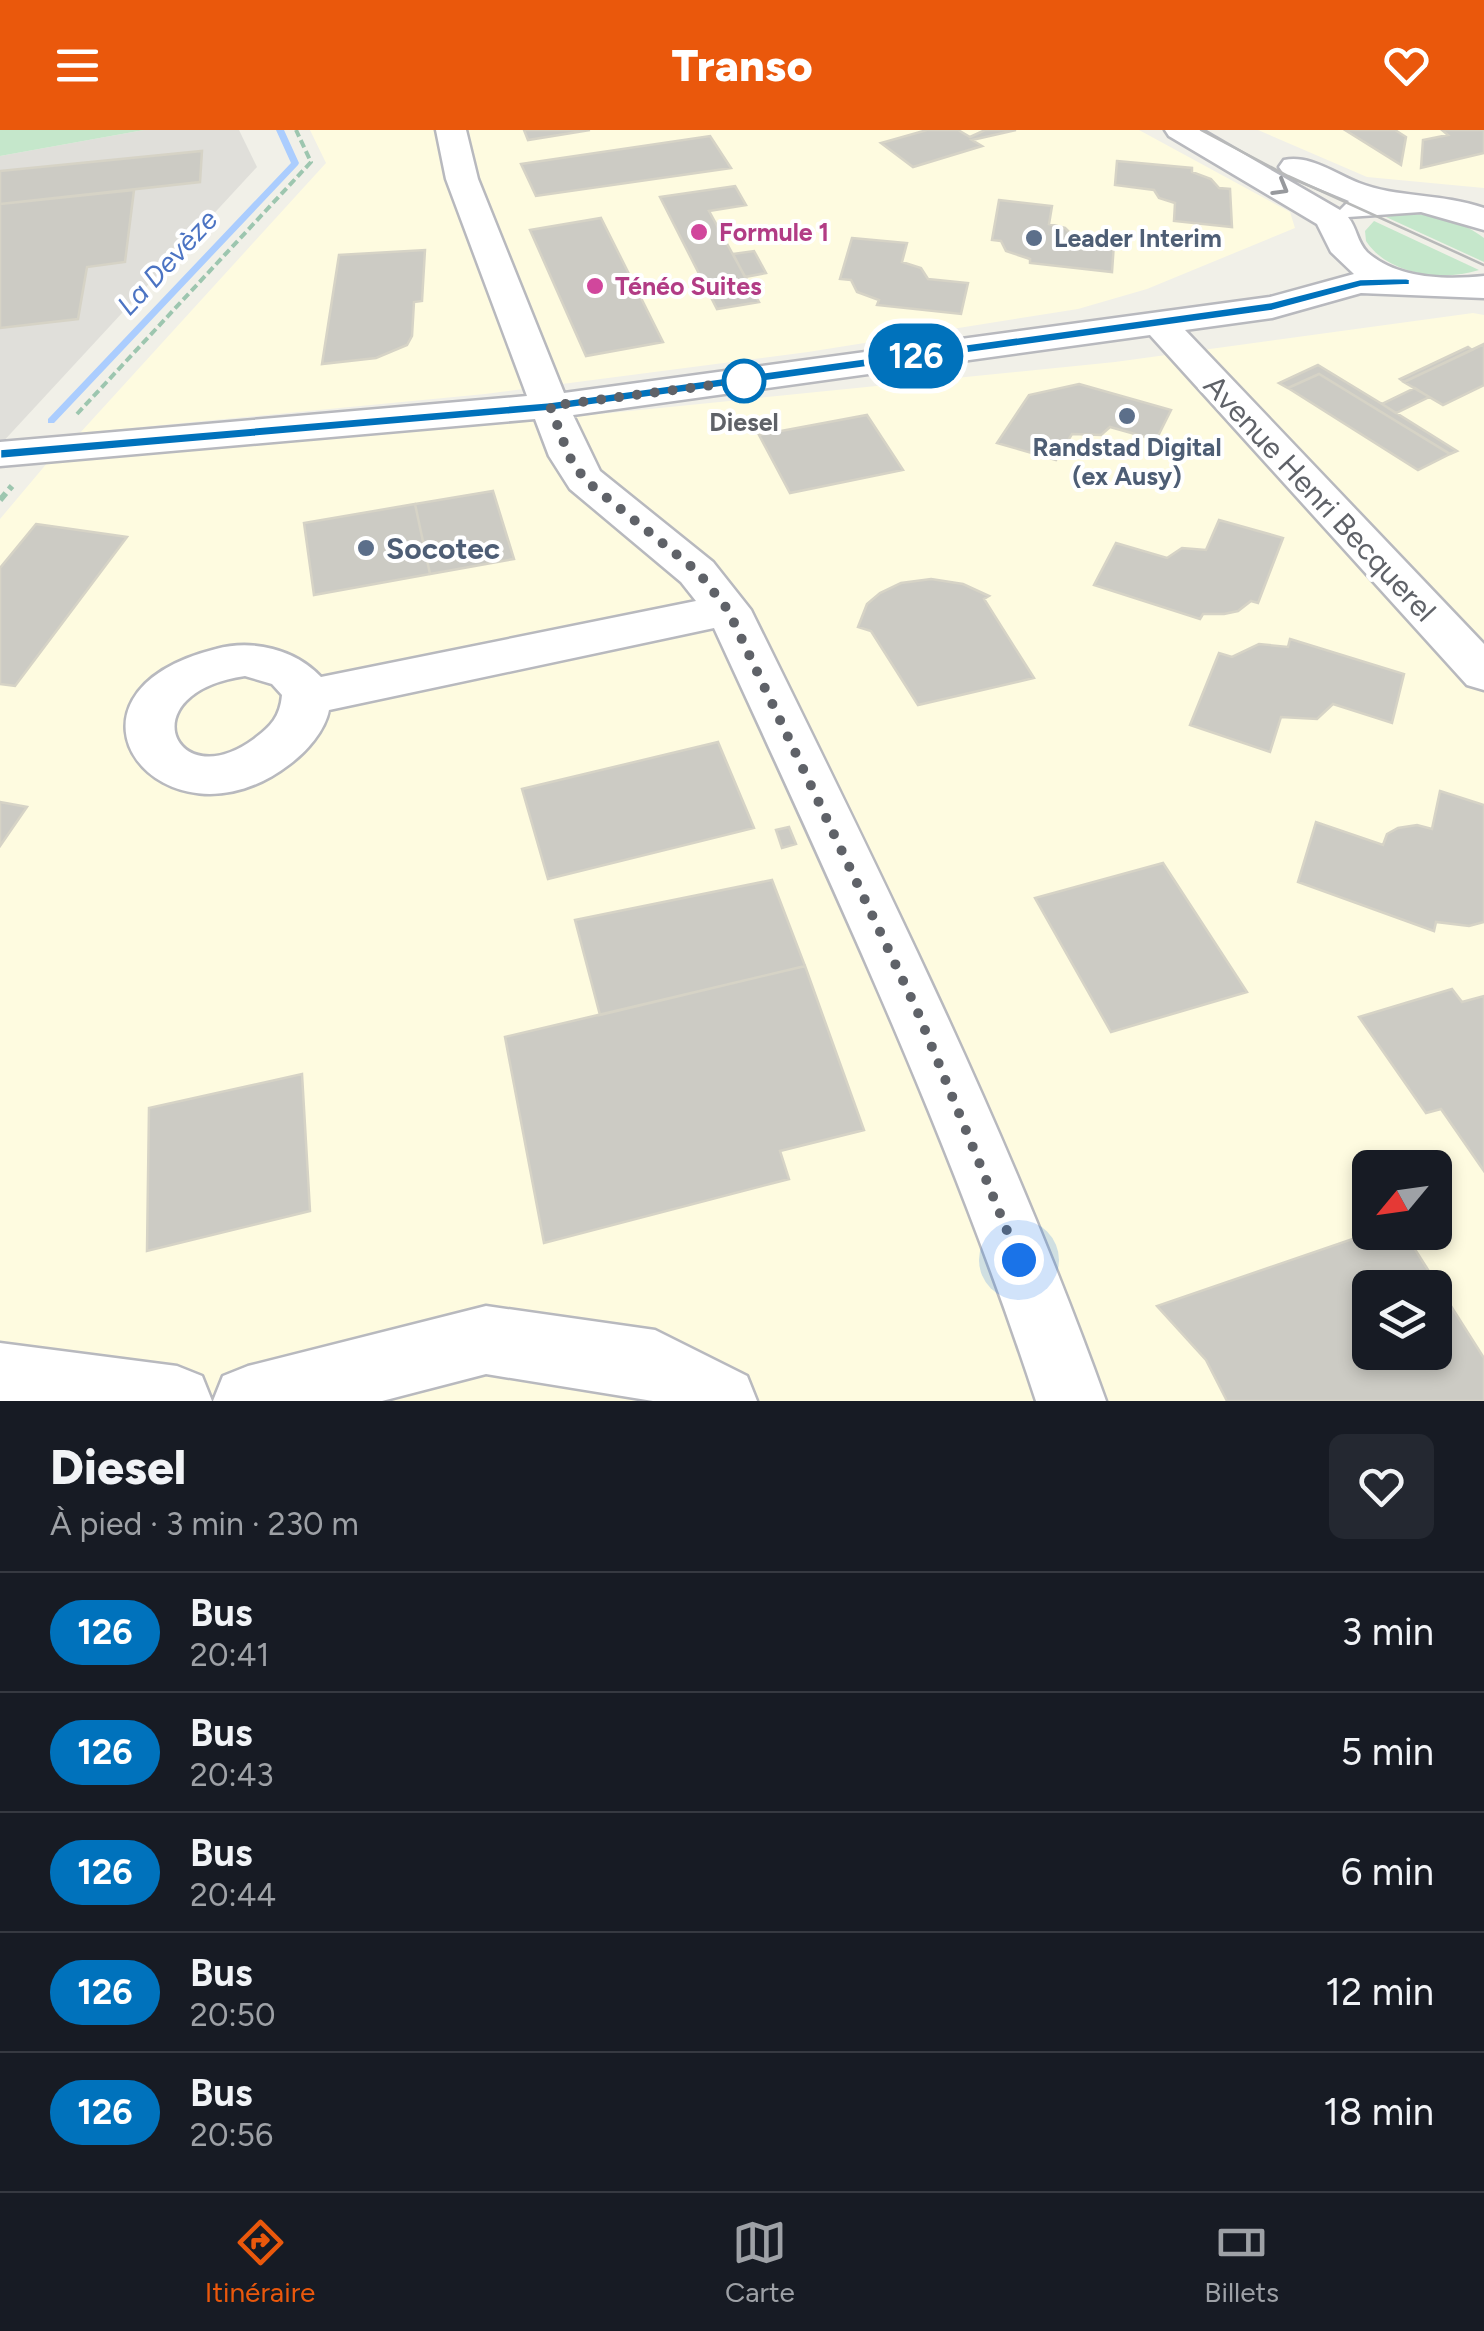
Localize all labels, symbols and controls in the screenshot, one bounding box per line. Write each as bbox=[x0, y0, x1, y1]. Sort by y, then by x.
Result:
icon: menu bbox=[50, 38, 105, 93]
text: Transo bbox=[671, 38, 813, 92]
icon: heart bbox=[1379, 38, 1434, 93]
one-way arrow bbox=[1270, 175, 1288, 195]
water label: La Devèze bbox=[110, 202, 224, 322]
place label: Formule 1 bbox=[719, 217, 829, 247]
marker: Formule 1 bbox=[688, 221, 710, 243]
place label: Leader Interim bbox=[1054, 223, 1222, 253]
marker: Leader Interim bbox=[1023, 227, 1045, 249]
place label: Ténéo Suites bbox=[615, 271, 762, 301]
marker: Ténéo Suites bbox=[584, 275, 606, 297]
line badge: 126 bbox=[858, 324, 974, 388]
text: 126 bbox=[888, 335, 944, 377]
marker: Diesel bbox=[723, 360, 765, 402]
street label: Avenue Henri Becquerel bbox=[1196, 367, 1444, 629]
marker: Randstad Digital (ex Ausy) bbox=[1116, 405, 1138, 427]
place label: Diesel bbox=[709, 407, 779, 437]
place label: Randstad Digital (ex Ausy) bbox=[1032, 432, 1222, 491]
place label: Socotec bbox=[386, 530, 500, 567]
marker: Socotec bbox=[355, 537, 377, 559]
north arrow bbox=[1352, 1150, 1452, 1250]
map controls bbox=[1352, 1150, 1452, 1370]
your location bbox=[994, 1235, 1044, 1285]
button: layers bbox=[1352, 1270, 1452, 1370]
button: heart bbox=[1329, 1434, 1434, 1539]
text: Diesel bbox=[50, 1438, 186, 1496]
text: À pied · 3 min · 230 m bbox=[50, 1505, 359, 1543]
text: Bus bbox=[190, 1590, 253, 1636]
text: 3 min bbox=[1342, 1609, 1434, 1655]
text: 126 bbox=[77, 1611, 133, 1653]
text: 20:41 bbox=[190, 1636, 270, 1674]
text: Bus bbox=[190, 1710, 253, 1756]
text: 5 min bbox=[1340, 1729, 1434, 1775]
text: 126 bbox=[77, 1731, 133, 1773]
text: 20:43 bbox=[190, 1756, 274, 1794]
text: Bus bbox=[190, 1830, 253, 1876]
text: 6 min bbox=[1341, 1849, 1434, 1895]
text: 126 bbox=[77, 1851, 133, 1893]
text: 20:44 bbox=[190, 1876, 276, 1914]
text: Bus bbox=[190, 1950, 253, 1996]
text: 12 min bbox=[1325, 1969, 1434, 2015]
text: 126 bbox=[77, 1971, 133, 2013]
text: 20:50 bbox=[190, 1996, 275, 2034]
text: Bus bbox=[190, 2070, 253, 2116]
text: 18 min bbox=[1323, 2089, 1434, 2135]
text: 126 bbox=[77, 2091, 133, 2133]
text: 20:56 bbox=[190, 2116, 273, 2154]
tab: Itinéraire bbox=[205, 2215, 315, 2309]
tab: Carte bbox=[725, 2215, 795, 2309]
tab: Billets bbox=[1204, 2215, 1279, 2309]

